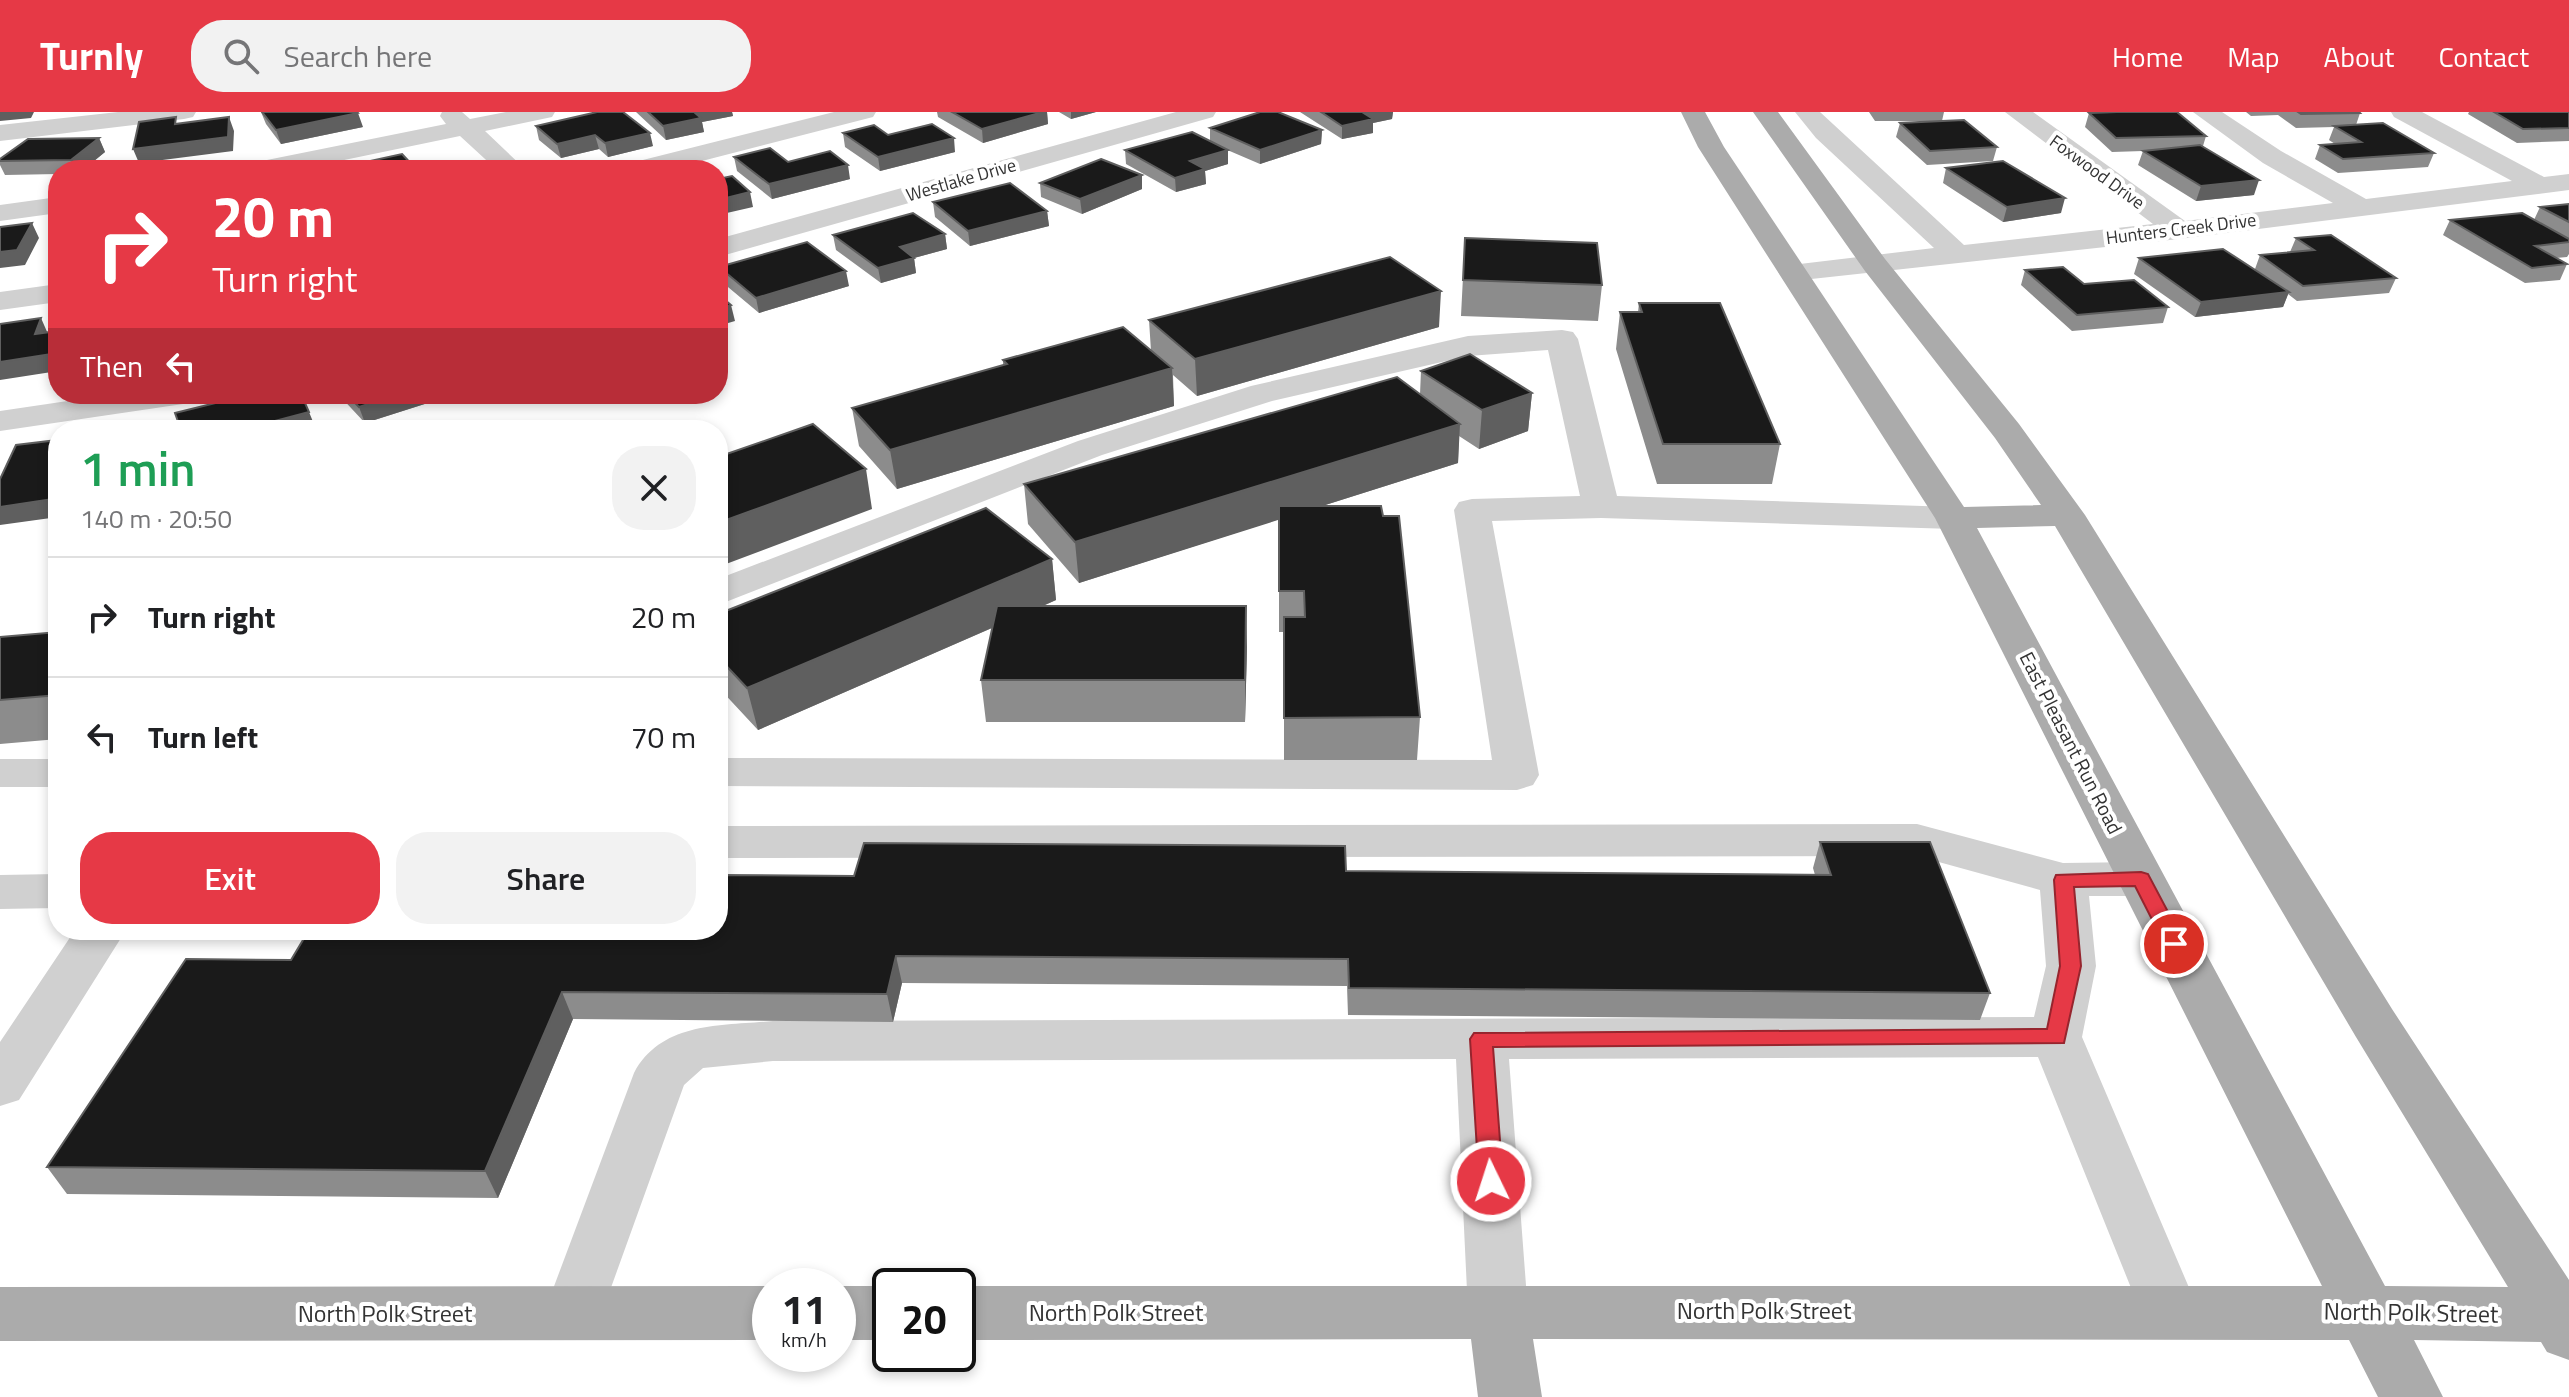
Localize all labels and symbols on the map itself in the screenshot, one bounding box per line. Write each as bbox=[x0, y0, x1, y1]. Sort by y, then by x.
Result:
street label: Foxwood Drive bbox=[2044, 128, 2151, 215]
street label: Westlake Drive bbox=[903, 151, 1019, 208]
street label: Hunters Creek Drive bbox=[2104, 206, 2258, 251]
street label: East Pleasant Run Road bbox=[2012, 646, 2131, 839]
pin bbox=[2140, 910, 2208, 978]
position arrow bbox=[1449, 1139, 1533, 1223]
speed limit sign: 20 bbox=[872, 1268, 976, 1372]
street label: North Polk Street bbox=[1677, 1292, 1852, 1328]
street label: North Polk Street bbox=[2323, 1292, 2499, 1332]
street label: North Polk Street bbox=[1029, 1294, 1204, 1330]
street label: North Polk Street bbox=[298, 1295, 473, 1331]

